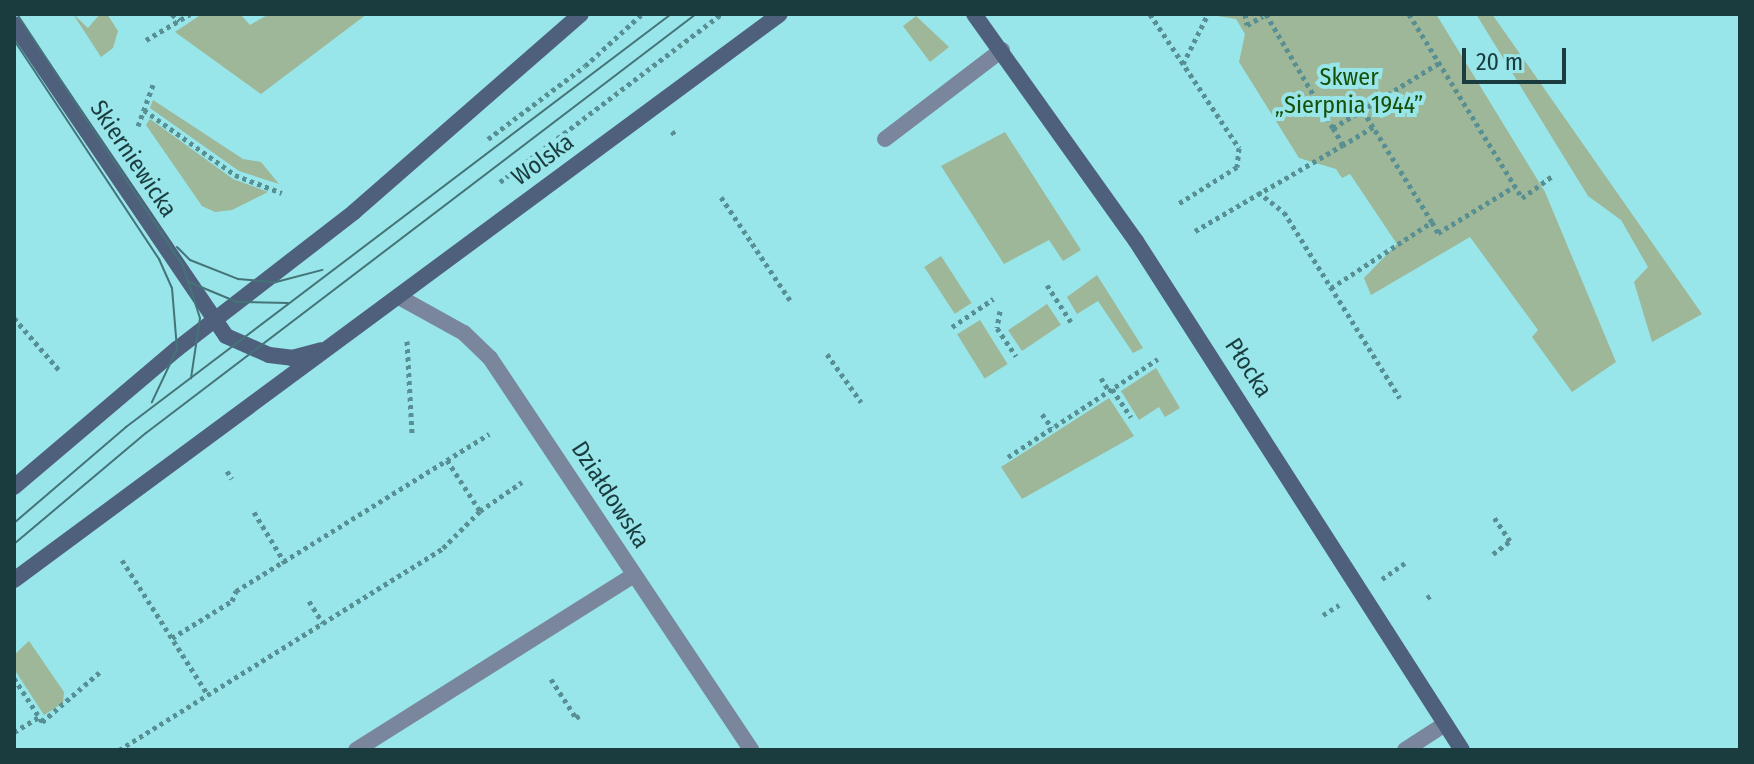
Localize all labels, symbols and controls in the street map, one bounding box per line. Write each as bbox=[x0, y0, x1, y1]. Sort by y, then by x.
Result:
scale bar bbox=[1466, 32, 1570, 82]
text: 20 m bbox=[1476, 48, 1523, 76]
park label: Skwer „Sierpnia 1944” bbox=[1275, 64, 1423, 120]
street label: Skierniewicka bbox=[83, 95, 183, 223]
street label: Wolska bbox=[506, 128, 580, 192]
street label: Płocka bbox=[1218, 333, 1278, 403]
street label: Działdowska bbox=[565, 436, 655, 554]

